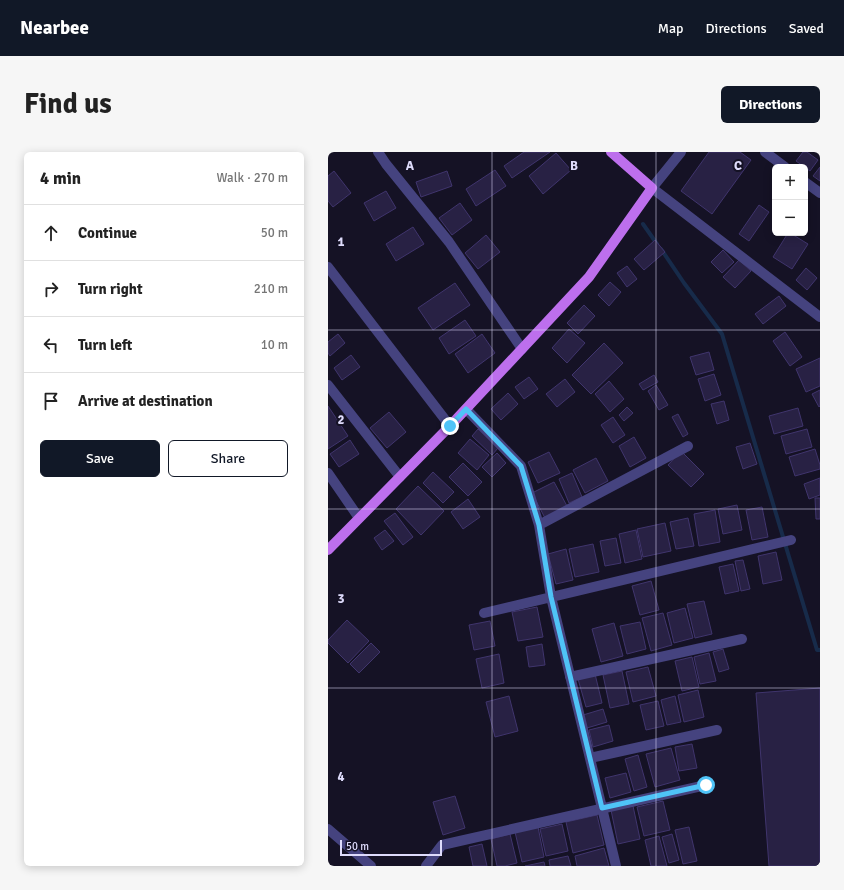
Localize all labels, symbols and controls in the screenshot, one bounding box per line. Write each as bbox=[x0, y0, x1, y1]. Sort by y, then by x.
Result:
text: Nearbee bbox=[20, 16, 89, 40]
text: Map bbox=[658, 20, 684, 37]
text: Directions bbox=[706, 20, 767, 37]
text: Saved bbox=[789, 20, 824, 37]
button: Directions bbox=[721, 86, 820, 123]
text: Find us bbox=[24, 87, 112, 121]
text: A bbox=[406, 158, 415, 174]
text: B bbox=[570, 158, 578, 174]
text: C bbox=[734, 158, 742, 174]
map controls bbox=[772, 164, 808, 236]
button: + bbox=[772, 164, 808, 200]
text: 4 min bbox=[40, 168, 81, 189]
text: Walk · 270 m bbox=[217, 170, 288, 186]
button: − bbox=[772, 200, 808, 236]
icon: ahead bbox=[40, 222, 62, 244]
text: Continue bbox=[78, 224, 137, 242]
text: 50 m bbox=[261, 225, 288, 241]
text: 1 bbox=[337, 234, 345, 250]
icon: right bbox=[40, 278, 62, 300]
text: Turn right bbox=[78, 280, 143, 298]
text: 210 m bbox=[254, 281, 288, 297]
icon: left bbox=[40, 334, 62, 356]
text: Turn left bbox=[78, 336, 132, 354]
text: 10 m bbox=[261, 337, 288, 353]
icon: arrive bbox=[40, 390, 62, 412]
text: Arrive at destination bbox=[78, 392, 213, 410]
text: 2 bbox=[337, 412, 345, 428]
route end bbox=[441, 417, 459, 435]
button: Save bbox=[40, 440, 160, 477]
button: Share bbox=[168, 440, 288, 477]
text: 3 bbox=[337, 591, 345, 607]
text: 4 bbox=[337, 769, 345, 785]
route start bbox=[697, 776, 715, 794]
scale bar bbox=[340, 838, 442, 857]
text: 50 m bbox=[346, 840, 369, 853]

